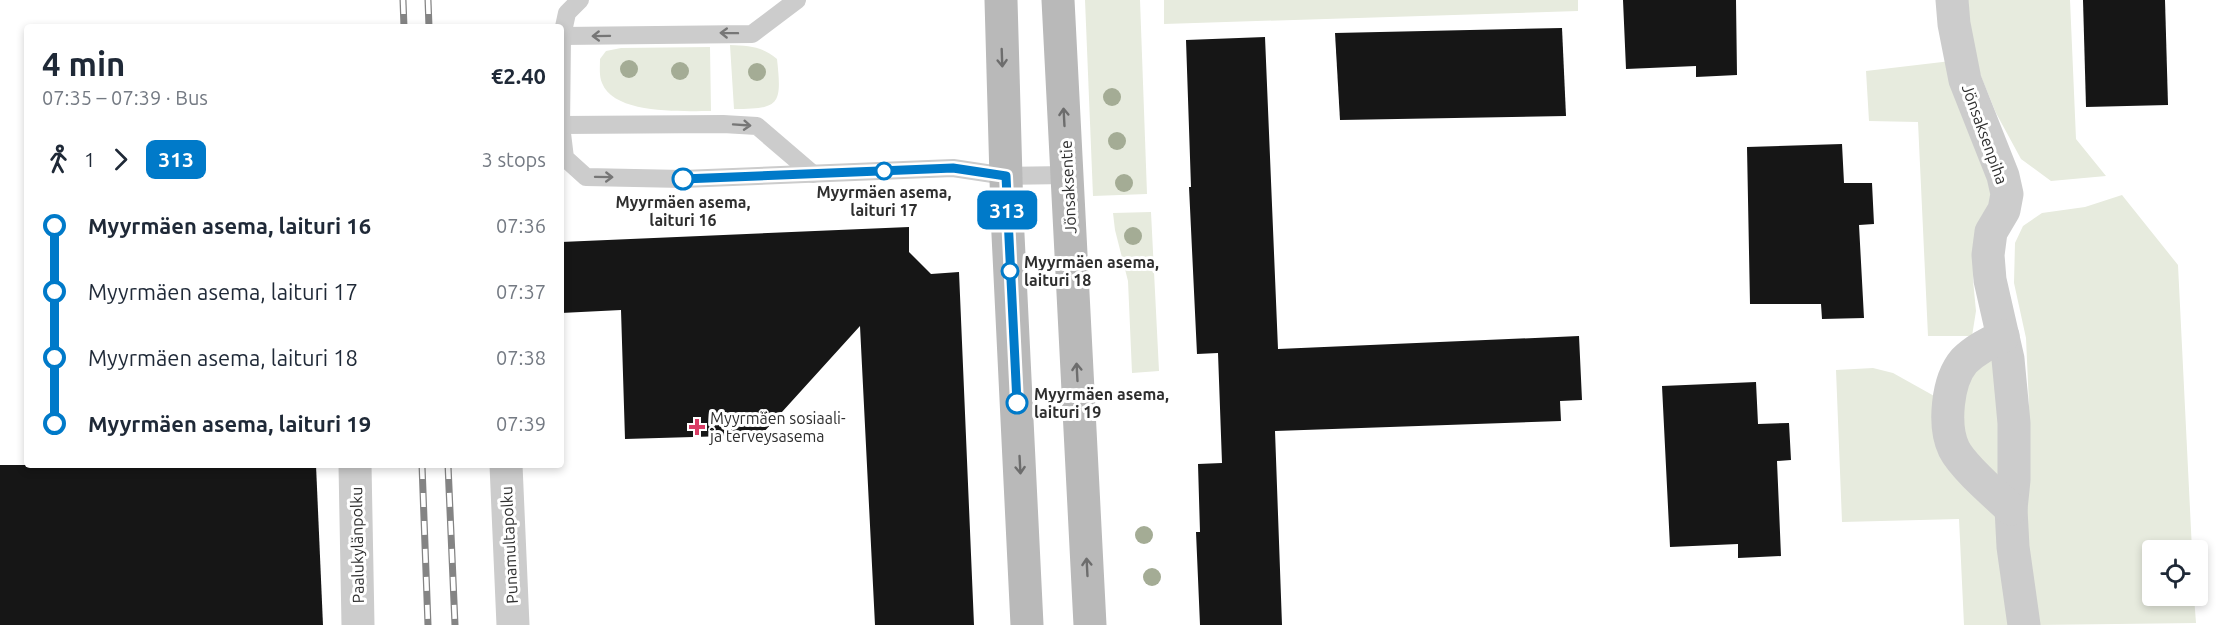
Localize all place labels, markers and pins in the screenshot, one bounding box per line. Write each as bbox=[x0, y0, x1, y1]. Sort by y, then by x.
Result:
marker: Myyrmäen asema, laituri 17 bbox=[875, 162, 893, 180]
marker: Myyrmäen asema, laituri 16 bbox=[672, 168, 694, 190]
place label: Myyrmäen asema, laituri 17 bbox=[817, 183, 951, 219]
place label: Myyrmäen asema, laituri 16 bbox=[616, 193, 750, 229]
place label: Myyrmäen asema, laituri 18 bbox=[1024, 253, 1159, 289]
marker: Myyrmäen asema, laituri 18 bbox=[1001, 262, 1019, 280]
place label: Myyrmäen asema, laituri 19 bbox=[1034, 385, 1169, 421]
marker: Myyrmäen asema, laituri 19 bbox=[1006, 392, 1028, 414]
place label: Myyrmäen sosiaali- ja terveysasema bbox=[708, 409, 846, 445]
marker: Myyrmäen sosiaali- ja terveysasema bbox=[688, 418, 706, 436]

